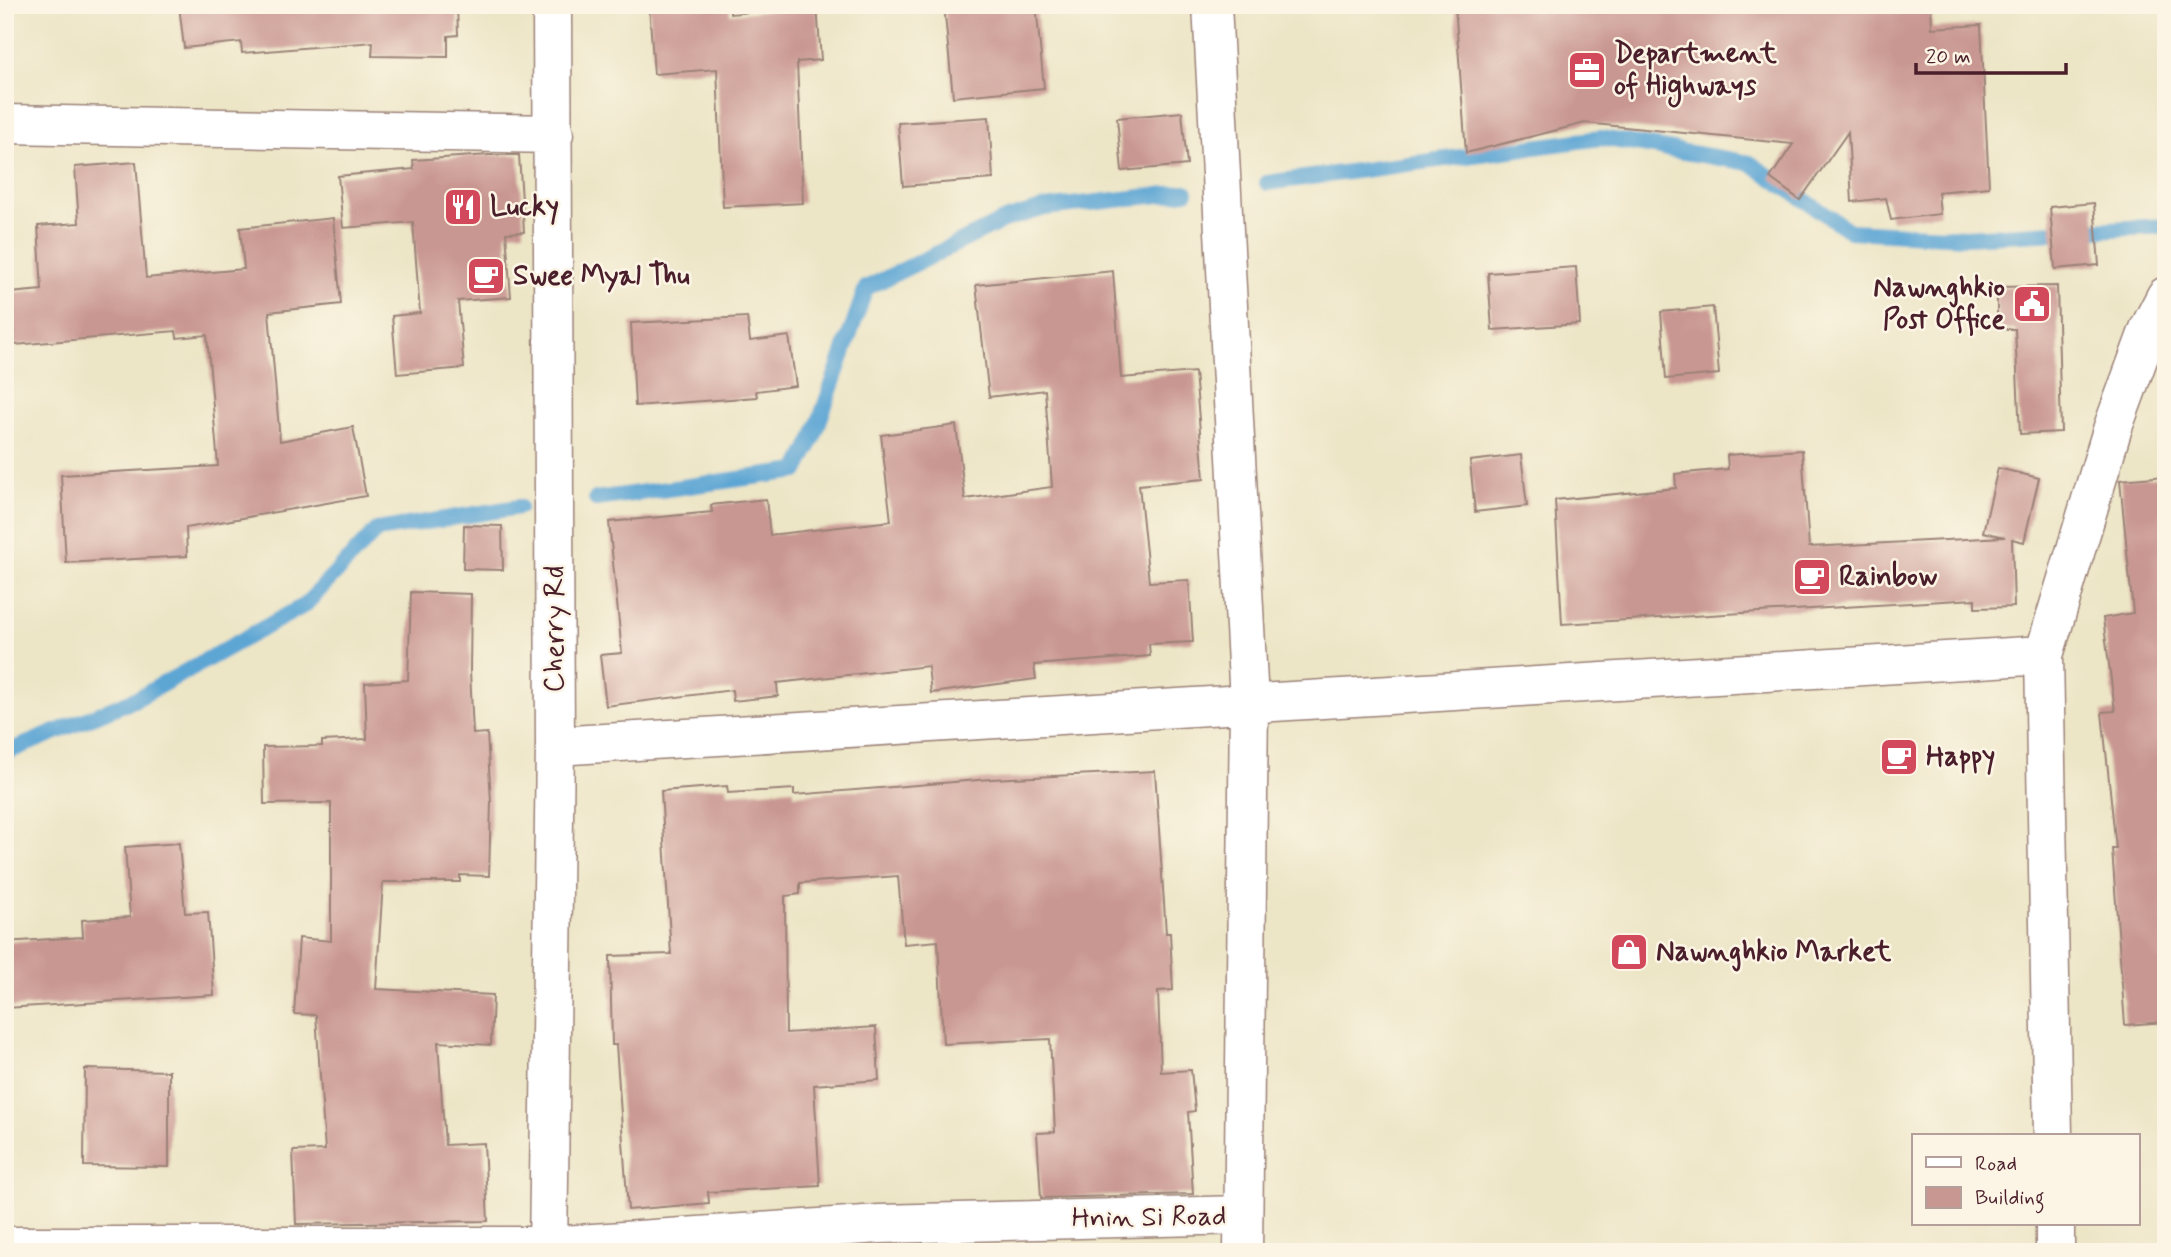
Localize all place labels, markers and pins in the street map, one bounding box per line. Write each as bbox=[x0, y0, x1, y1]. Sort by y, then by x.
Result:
place label: Department of Highways bbox=[1614, 36, 1777, 108]
office icon: Department of Highways bbox=[1566, 49, 1608, 91]
restaurant icon: Lucky bbox=[442, 186, 484, 228]
place label: Lucky bbox=[490, 189, 559, 226]
cafe icon: Swee Myal Thu bbox=[465, 255, 507, 297]
place label: Swee Myal Thu bbox=[513, 258, 690, 295]
place label: Nawnghkio Post Office bbox=[1873, 270, 2005, 339]
public building icon: Nawnghkio Post Office bbox=[2011, 283, 2053, 325]
cafe icon: Rainbow bbox=[1791, 556, 1833, 598]
place label: Rainbow bbox=[1839, 559, 1938, 596]
cafe icon: Happy bbox=[1878, 736, 1920, 778]
place label: Happy bbox=[1926, 739, 1995, 776]
shop icon: Nawnghkio Market bbox=[1608, 931, 1650, 973]
place label: Nawnghkio Market bbox=[1656, 934, 1892, 972]

